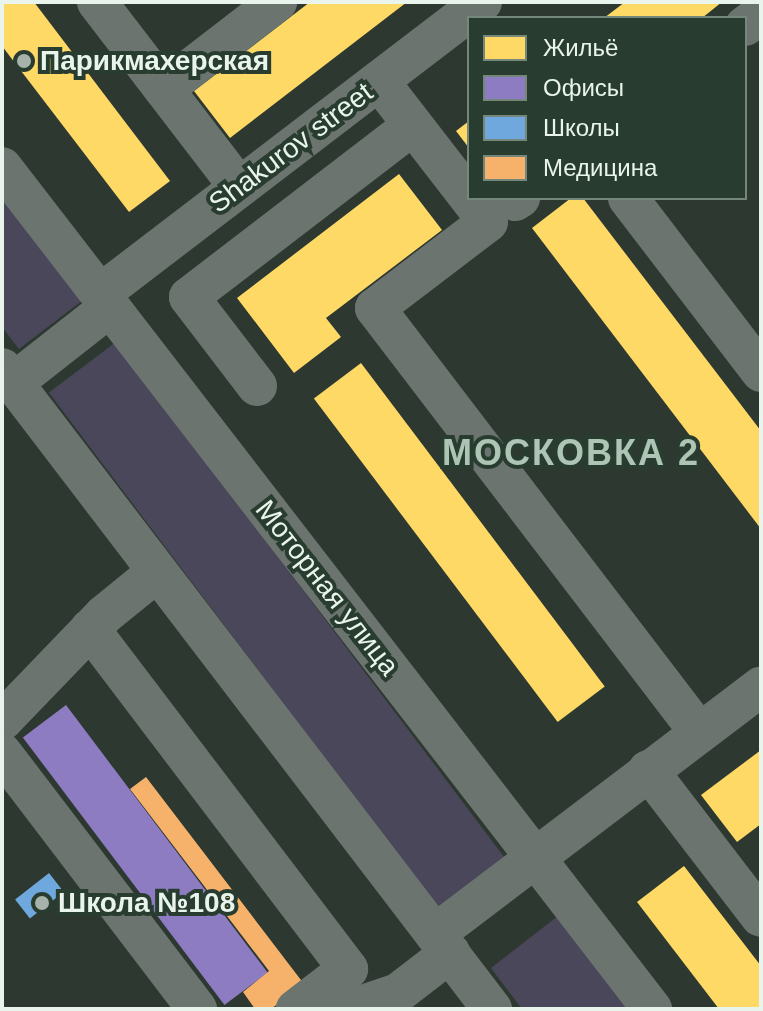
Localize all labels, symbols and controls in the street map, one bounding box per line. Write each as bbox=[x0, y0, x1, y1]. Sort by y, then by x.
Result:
legend bbox=[467, 16, 747, 200]
text: Жильё bbox=[543, 34, 618, 61]
place label: Парикмахерская bbox=[40, 44, 269, 78]
marker: Парикмахерская bbox=[15, 52, 33, 70]
text: Офисы bbox=[543, 74, 624, 101]
street label: Shakurov street bbox=[203, 76, 379, 220]
text: Школы bbox=[543, 114, 620, 141]
text: Медицина bbox=[543, 154, 657, 181]
district label: МОСКОВКА 2 bbox=[442, 431, 700, 475]
street label: Моторная улица bbox=[248, 494, 406, 682]
place label: Школа №108 bbox=[58, 886, 235, 920]
marker: Школа №108 bbox=[33, 894, 51, 912]

